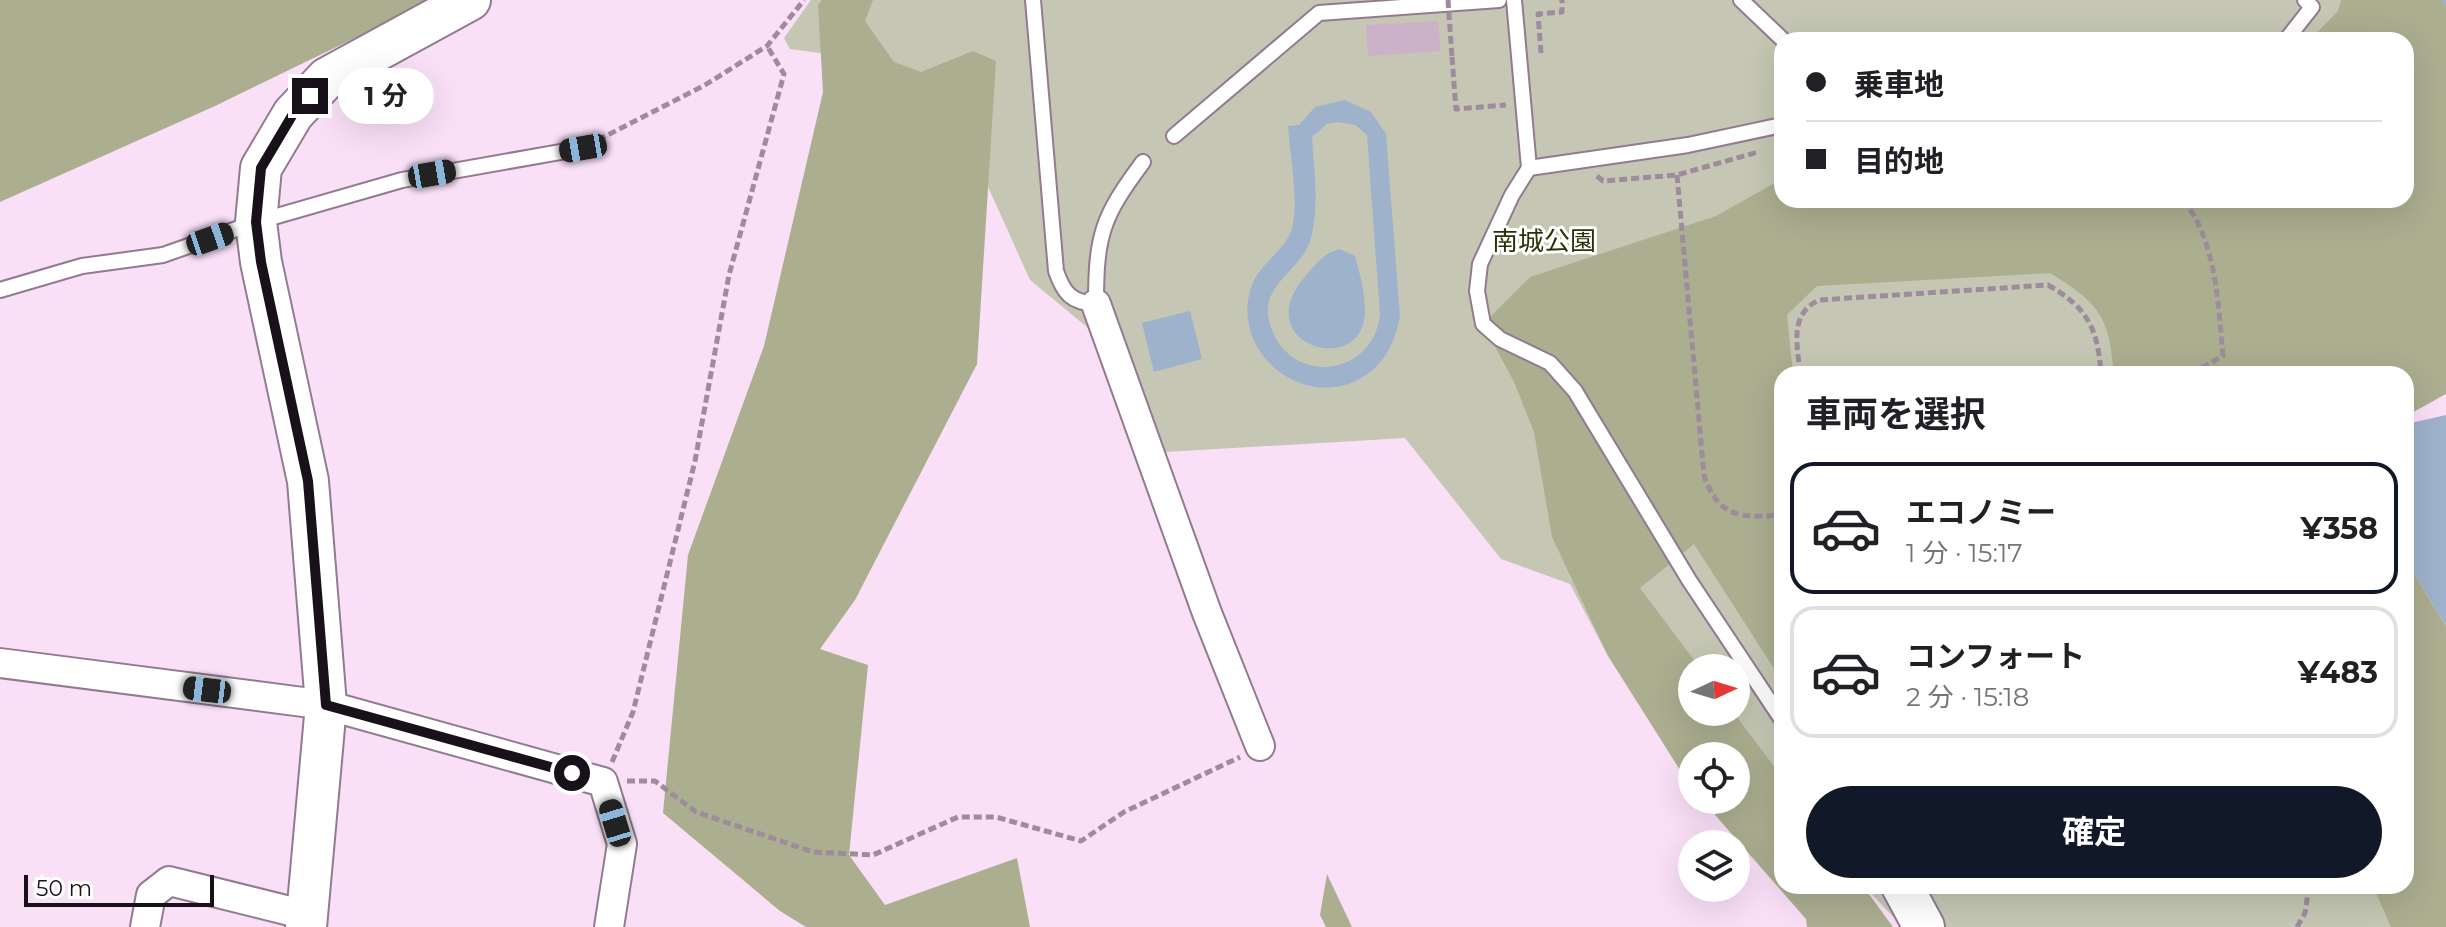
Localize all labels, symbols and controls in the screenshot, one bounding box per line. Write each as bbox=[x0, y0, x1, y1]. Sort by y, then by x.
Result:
text: 乗車地 bbox=[1854, 66, 1944, 103]
callout: 1 分 bbox=[338, 68, 434, 124]
route end bbox=[292, 78, 328, 114]
text: 1 分 bbox=[364, 80, 408, 112]
car bbox=[557, 132, 609, 164]
text: 目的地 bbox=[1854, 143, 1944, 180]
car bbox=[406, 158, 458, 190]
car bbox=[183, 220, 237, 258]
park label: 南城公園 bbox=[1492, 225, 1596, 257]
text: 車両を選択 bbox=[1806, 392, 1986, 436]
icon: car bbox=[1810, 492, 1882, 564]
text: エコノミー bbox=[1906, 494, 2056, 531]
text: ¥358 bbox=[2301, 510, 2378, 547]
text: 1 分 · 15:17 bbox=[1906, 537, 2023, 569]
icon: car bbox=[1810, 636, 1882, 708]
text: コンフォート bbox=[1906, 638, 2085, 675]
north arrow bbox=[1678, 654, 1750, 726]
map controls bbox=[1678, 654, 1750, 902]
text: ¥483 bbox=[2298, 654, 2378, 691]
car bbox=[182, 675, 232, 705]
text: 2 分 · 15:18 bbox=[1906, 681, 2029, 713]
button: locate bbox=[1678, 742, 1750, 814]
route start bbox=[554, 755, 590, 791]
button: 確定 bbox=[1806, 786, 2382, 878]
car bbox=[597, 797, 633, 849]
button: layers bbox=[1678, 830, 1750, 902]
scale bar bbox=[24, 871, 214, 907]
text: 50 m bbox=[36, 875, 92, 902]

